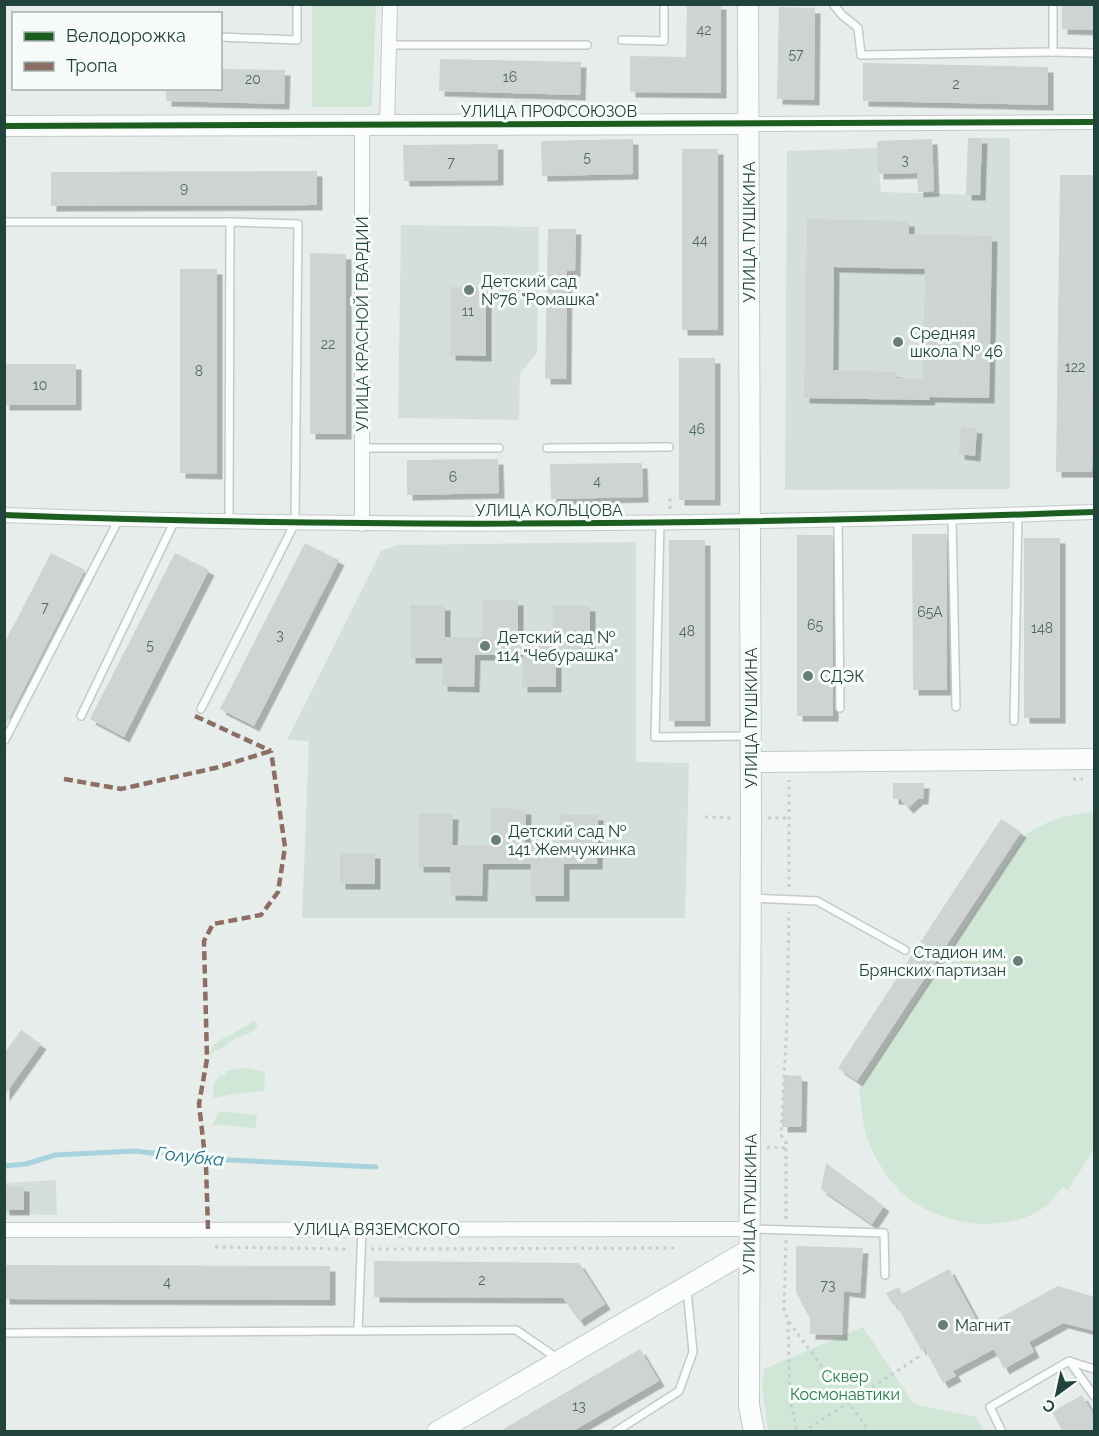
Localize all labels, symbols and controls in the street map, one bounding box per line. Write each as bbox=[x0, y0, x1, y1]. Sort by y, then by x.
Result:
legend bbox=[12, 12, 222, 90]
house number: 42 bbox=[697, 22, 711, 38]
text: Велодорожка bbox=[66, 25, 186, 46]
house number: 57 bbox=[788, 46, 804, 62]
text: Тропа bbox=[66, 55, 117, 76]
house number: 16 bbox=[503, 69, 517, 85]
house number: 20 bbox=[245, 71, 261, 87]
house number: 2 bbox=[952, 76, 960, 92]
street label: УЛИЦА ПРОФСОЮЗОВ bbox=[461, 102, 637, 121]
house number: 5 bbox=[583, 149, 591, 165]
house number: 3 bbox=[901, 152, 909, 168]
house number: 7 bbox=[447, 154, 455, 170]
street label: УЛИЦА ПУШКИНА bbox=[740, 161, 759, 303]
house number: 9 bbox=[180, 180, 188, 196]
street label: УЛИЦА КРАСНОЙ ГВАРДИИ bbox=[353, 216, 372, 432]
house number: 44 bbox=[692, 232, 708, 248]
place label: Детский сад №76 "Ромашка" bbox=[481, 272, 600, 309]
marker: Детский сад №76 "Ромашка" bbox=[462, 283, 476, 297]
house number: 11 bbox=[462, 303, 474, 319]
place label: Средняя школа № 46 bbox=[910, 324, 1003, 361]
marker: Средняя школа № 46 bbox=[891, 335, 905, 349]
house number: 22 bbox=[321, 336, 335, 352]
house number: 122 bbox=[1065, 359, 1085, 375]
house number: 8 bbox=[195, 363, 203, 379]
house number: 10 bbox=[33, 377, 47, 393]
house number: 46 bbox=[689, 421, 705, 437]
house number: 6 bbox=[449, 469, 457, 485]
house number: 4 bbox=[593, 473, 601, 489]
street label: УЛИЦА КОЛЬЦОВА bbox=[475, 501, 623, 520]
house number: 7 bbox=[41, 599, 49, 615]
house number: 65А bbox=[917, 604, 943, 620]
house number: 65 bbox=[807, 617, 823, 633]
house number: 148 bbox=[1031, 620, 1053, 636]
house number: 48 bbox=[679, 623, 695, 639]
house number: 3 bbox=[276, 627, 284, 643]
place label: Детский сад № 114 "Чебурашка" bbox=[497, 628, 618, 665]
house number: 5 bbox=[146, 637, 154, 653]
marker: Детский сад № 114 "Чебурашка" bbox=[478, 639, 492, 653]
street label: УЛИЦА ПУШКИНА bbox=[742, 647, 761, 789]
place label: СДЭК bbox=[820, 667, 864, 686]
marker: СДЭК bbox=[801, 669, 815, 683]
place label: Детский сад № 141 Жемчужинка bbox=[508, 822, 636, 859]
marker: Детский сад № 141 Жемчужинка bbox=[489, 833, 503, 847]
place label: Стадион им. Брянских партизан bbox=[859, 943, 1006, 980]
marker: Стадион им. Брянских партизан bbox=[1011, 954, 1025, 968]
street label: УЛИЦА ПУШКИНА bbox=[739, 1133, 761, 1275]
water label: Голубка bbox=[155, 1142, 225, 1170]
street label: УЛИЦА ВЯЗЕМСКОГО bbox=[294, 1220, 460, 1239]
house number: 2 bbox=[478, 1272, 486, 1288]
house number: 4 bbox=[163, 1274, 171, 1290]
house number: 73 bbox=[821, 1277, 835, 1293]
place label: Магнит bbox=[955, 1316, 1011, 1335]
marker: Магнит bbox=[936, 1318, 950, 1332]
north arrow bbox=[1027, 1364, 1087, 1424]
park label: Сквер Космонавтики bbox=[790, 1367, 900, 1404]
text: С bbox=[1039, 1395, 1059, 1417]
house number: 13 bbox=[572, 1398, 586, 1414]

